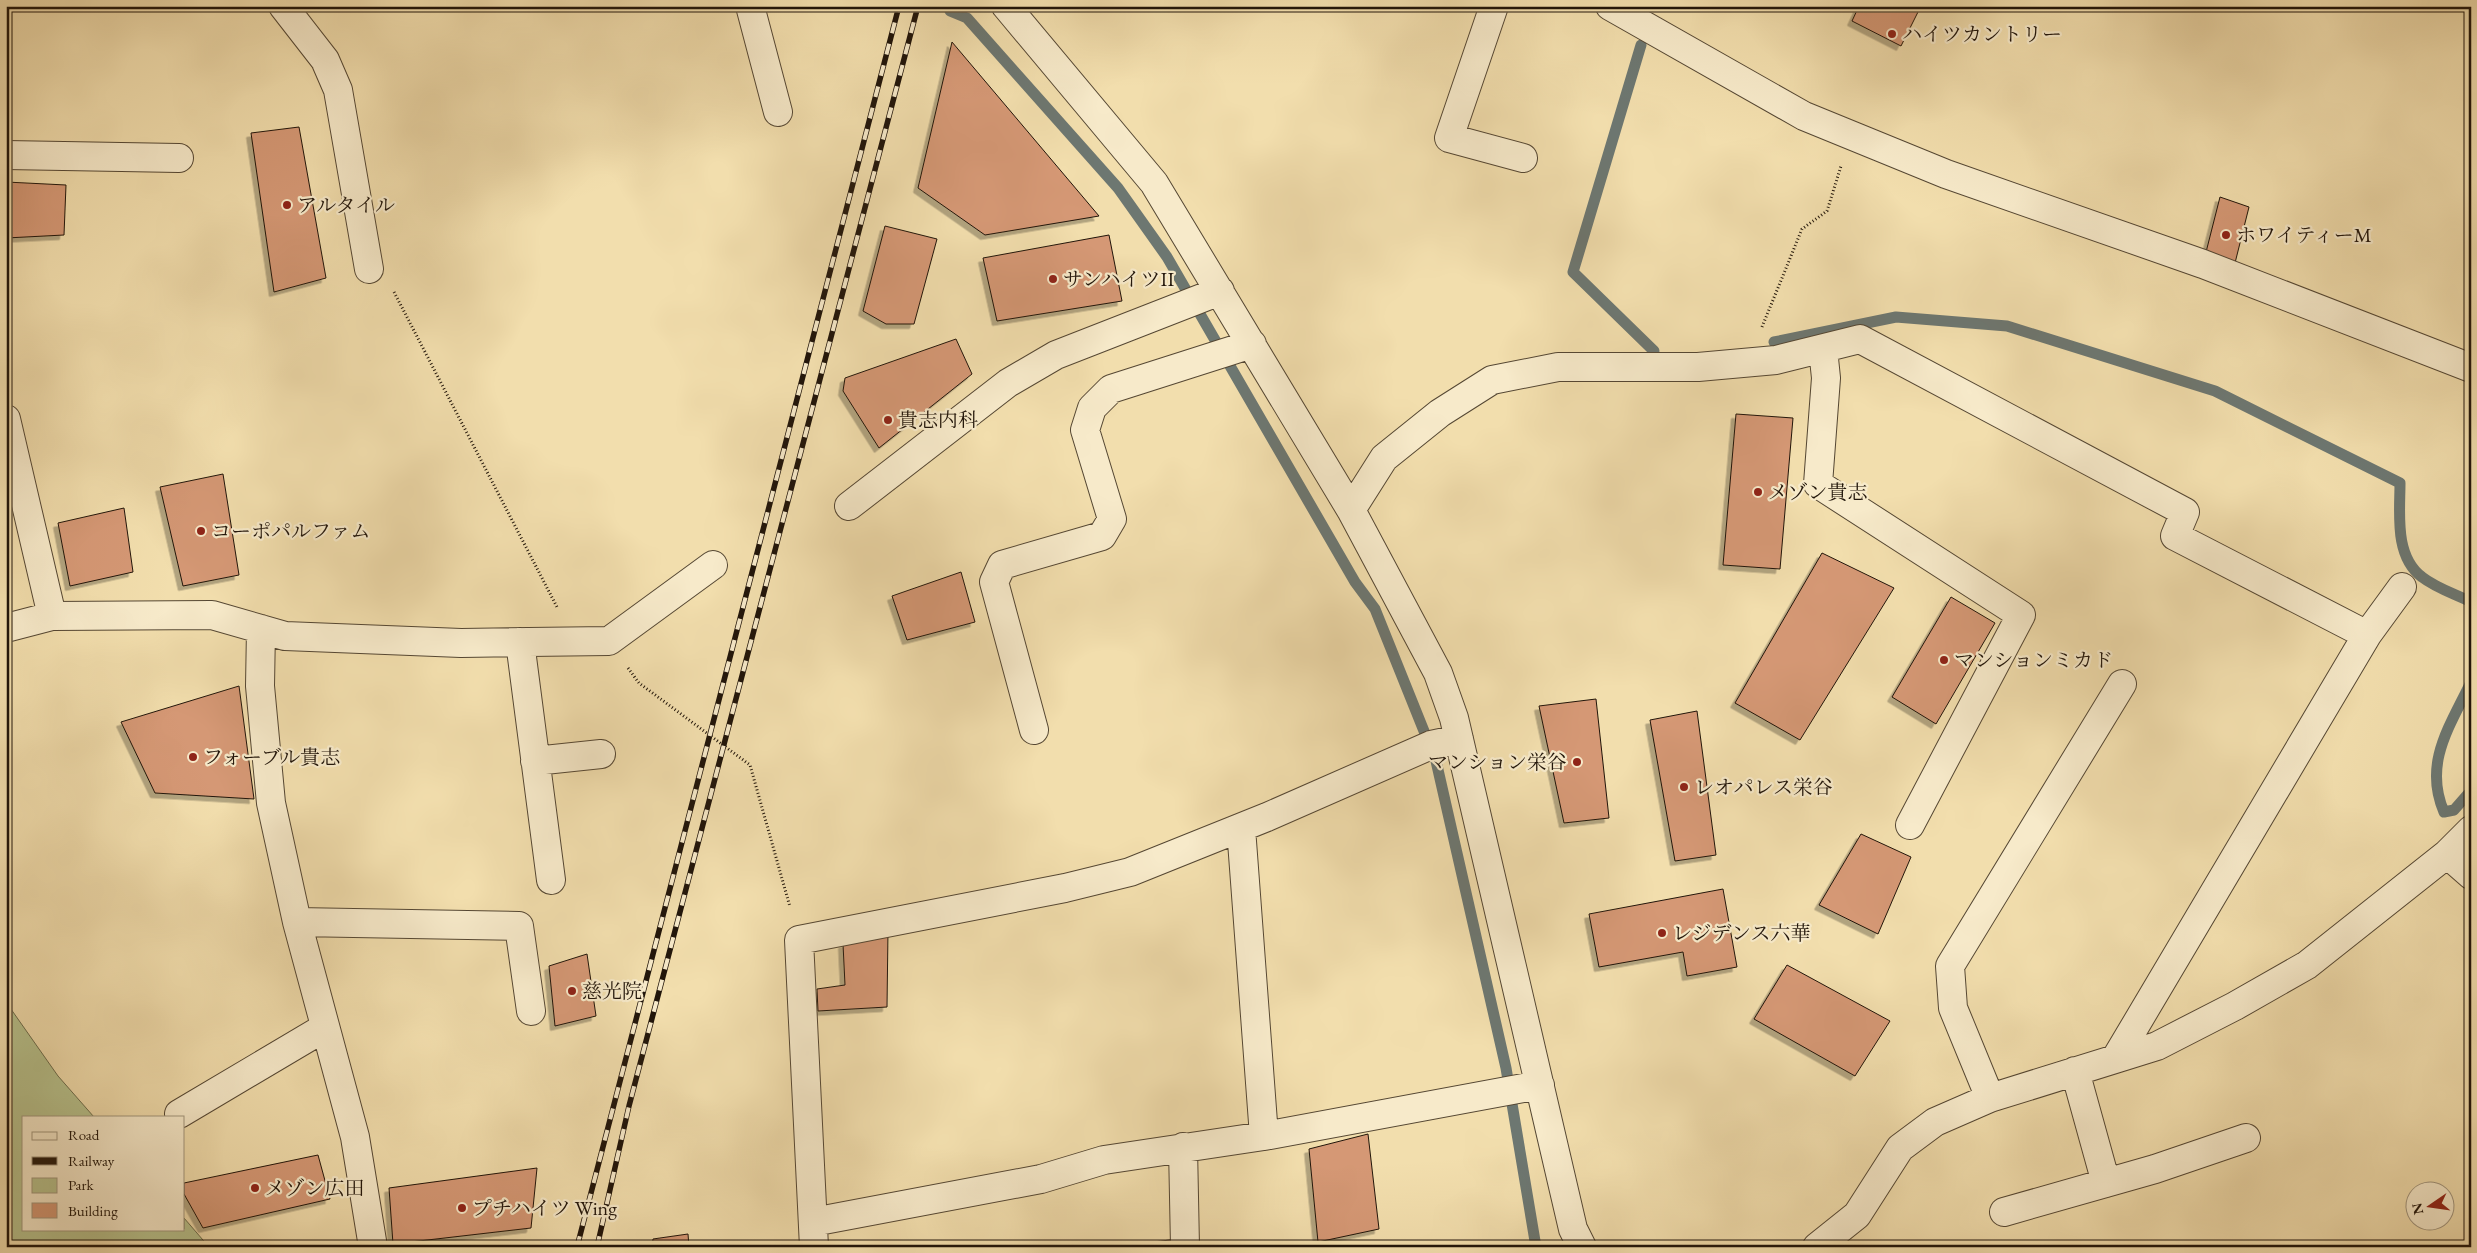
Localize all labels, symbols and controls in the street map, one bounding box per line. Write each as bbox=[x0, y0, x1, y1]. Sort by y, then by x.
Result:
place label: ハイツカントリー bbox=[1902, 21, 2062, 47]
marker: ハイツカントリー bbox=[1886, 28, 1898, 40]
place label: アルタイル bbox=[297, 192, 395, 218]
marker: アルタイル bbox=[281, 199, 293, 211]
place label: ホワイティーM bbox=[2236, 222, 2372, 248]
marker: ホワイティーM bbox=[2220, 229, 2232, 241]
place label: サンハイツII bbox=[1063, 266, 1174, 292]
marker: サンハイツII bbox=[1047, 273, 1059, 285]
place label: 貴志内科 bbox=[898, 407, 978, 433]
marker: 貴志内科 bbox=[882, 414, 894, 426]
place label: メゾン貴志 bbox=[1768, 479, 1867, 505]
marker: メゾン貴志 bbox=[1752, 486, 1764, 498]
place label: コーポパルファム bbox=[211, 518, 371, 544]
marker: コーポパルファム bbox=[195, 525, 207, 537]
place label: マンションミカド bbox=[1954, 647, 2113, 673]
marker: マンションミカド bbox=[1938, 654, 1950, 666]
place label: フォーブル貴志 bbox=[203, 744, 340, 770]
place label: マンション栄谷 bbox=[1428, 749, 1567, 775]
marker: フォーブル貴志 bbox=[187, 751, 199, 763]
marker: マンション栄谷 bbox=[1571, 756, 1583, 768]
place label: レオパレス栄谷 bbox=[1694, 774, 1833, 800]
marker: レオパレス栄谷 bbox=[1678, 781, 1690, 793]
place label: レジデンス六華 bbox=[1672, 920, 1811, 946]
marker: レジデンス六華 bbox=[1656, 927, 1668, 939]
place label: 慈光院 bbox=[582, 978, 642, 1004]
marker: 慈光院 bbox=[566, 985, 578, 997]
legend bbox=[22, 1116, 185, 1230]
text: Road bbox=[68, 1125, 100, 1144]
text: Railway bbox=[68, 1151, 115, 1170]
text: Park bbox=[68, 1175, 95, 1194]
place label: メゾン広田 bbox=[265, 1175, 364, 1201]
north arrow bbox=[2404, 1180, 2454, 1230]
marker: メゾン広田 bbox=[249, 1182, 261, 1194]
place label: プチハイツ Wing bbox=[472, 1195, 617, 1221]
text: Building bbox=[68, 1201, 118, 1220]
text: N bbox=[2407, 1201, 2427, 1216]
marker: プチハイツ Wing bbox=[456, 1202, 468, 1214]

